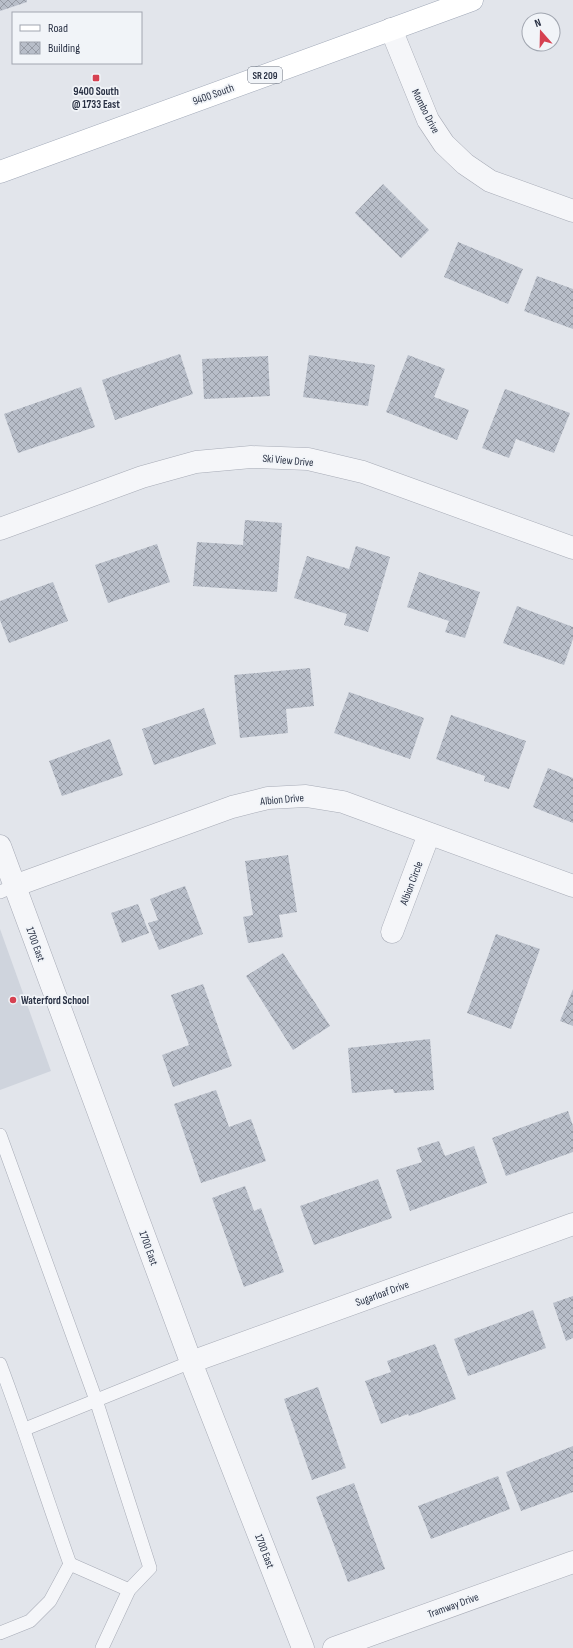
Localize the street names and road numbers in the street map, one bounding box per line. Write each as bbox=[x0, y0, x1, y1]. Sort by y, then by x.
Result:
road number: SR 209 bbox=[248, 67, 282, 83]
street label: 9400 South bbox=[191, 81, 236, 108]
street label: Mombo Drive bbox=[409, 87, 442, 136]
street label: Ski View Drive bbox=[262, 452, 314, 469]
street label: Albion Drive bbox=[259, 791, 304, 808]
street label: Albion Circle bbox=[397, 859, 426, 908]
street label: 1700 East bbox=[23, 925, 48, 964]
street label: 1700 East bbox=[136, 1229, 161, 1268]
street label: Sugarloaf Drive bbox=[354, 1278, 411, 1309]
street label: 1700 East bbox=[252, 1532, 277, 1571]
street label: Tramway Drive bbox=[426, 1590, 480, 1621]

